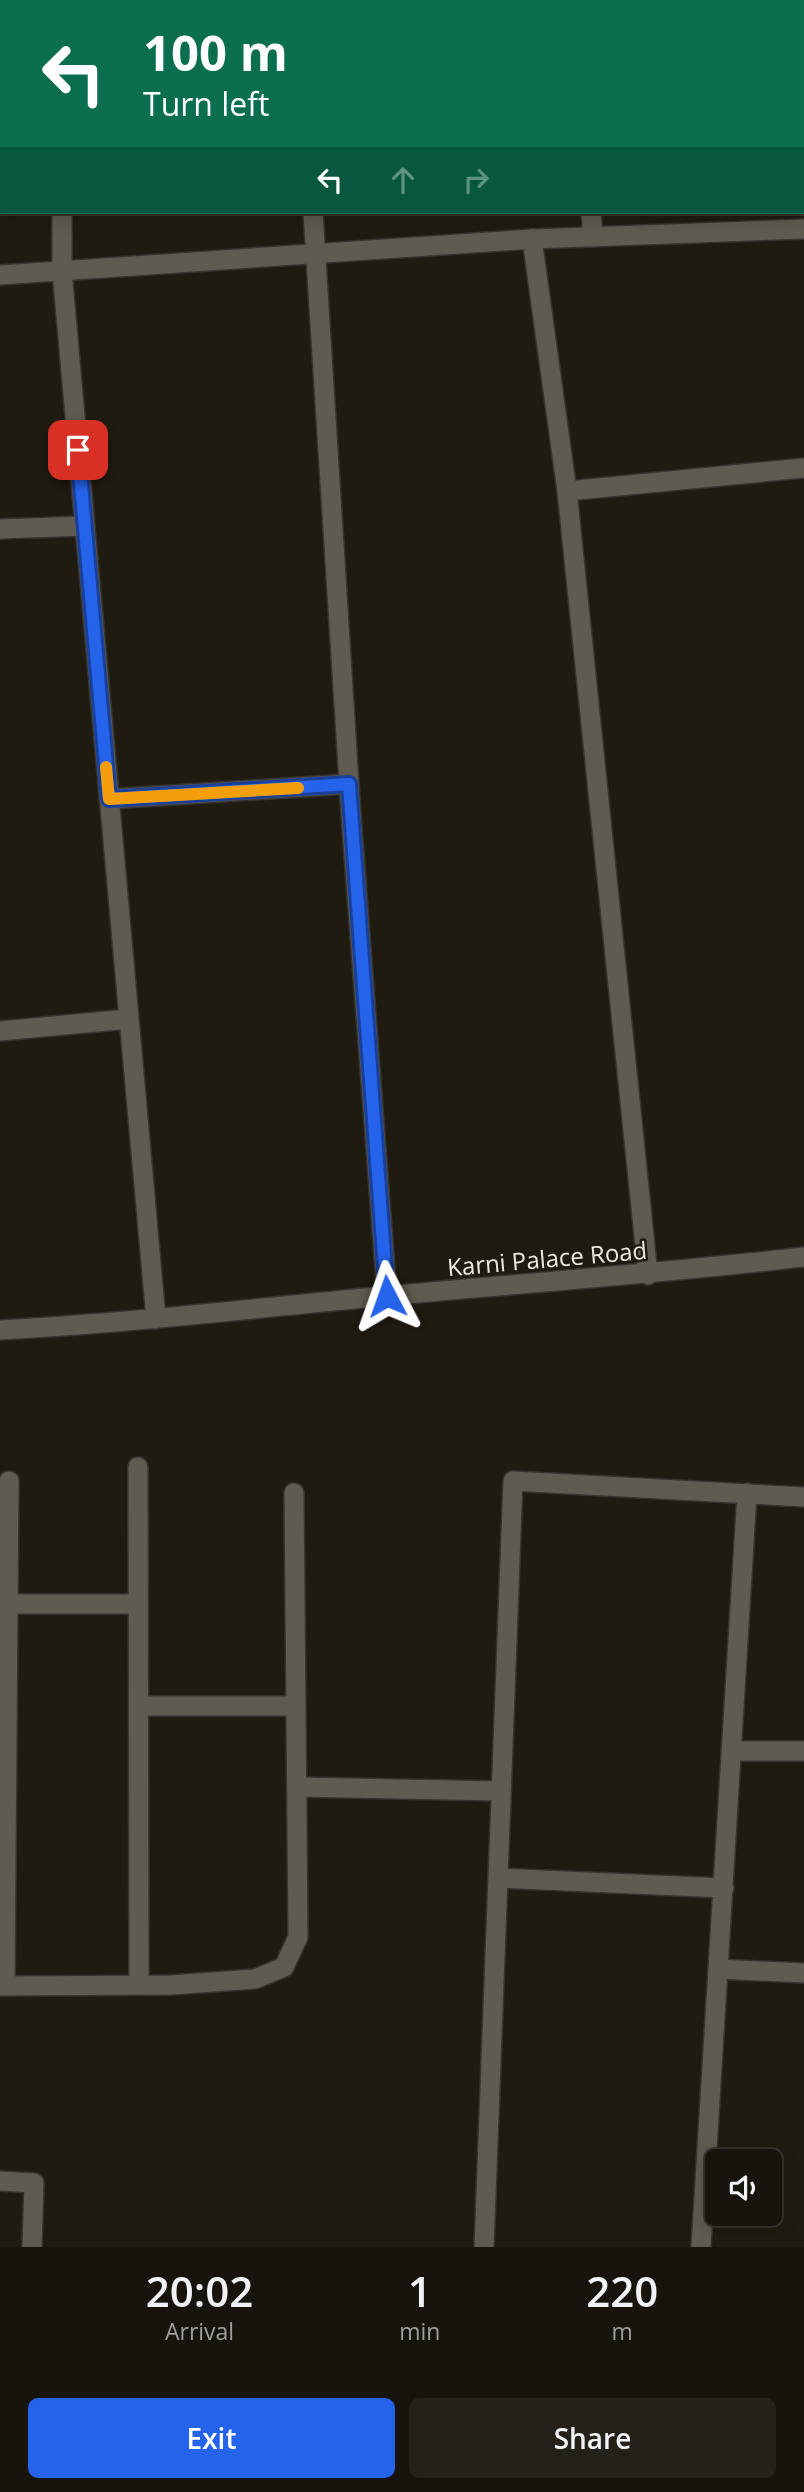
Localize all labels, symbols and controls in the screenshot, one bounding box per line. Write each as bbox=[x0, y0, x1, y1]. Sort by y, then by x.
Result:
text: 100 m bbox=[143, 19, 288, 85]
icon: left bbox=[28, 28, 119, 119]
text: Turn left bbox=[143, 82, 269, 125]
icon: left bbox=[311, 161, 349, 199]
icon: ahead bbox=[384, 161, 422, 199]
icon: right bbox=[457, 161, 495, 199]
pin bbox=[48, 420, 108, 480]
icon: arrive bbox=[59, 431, 97, 469]
street label: Karni Palace Road bbox=[446, 1233, 648, 1283]
position arrow bbox=[350, 1259, 424, 1333]
map controls bbox=[705, 2149, 782, 2226]
button: sound bbox=[705, 2149, 782, 2226]
text: 20:02 bbox=[146, 2262, 253, 2319]
text: 1 bbox=[408, 2262, 432, 2319]
text: 220 bbox=[586, 2262, 658, 2319]
text: Arrival bbox=[165, 2315, 234, 2347]
text: min bbox=[399, 2315, 440, 2347]
text: m bbox=[612, 2315, 633, 2347]
button: Exit bbox=[28, 2398, 395, 2478]
button: Share bbox=[409, 2398, 776, 2478]

